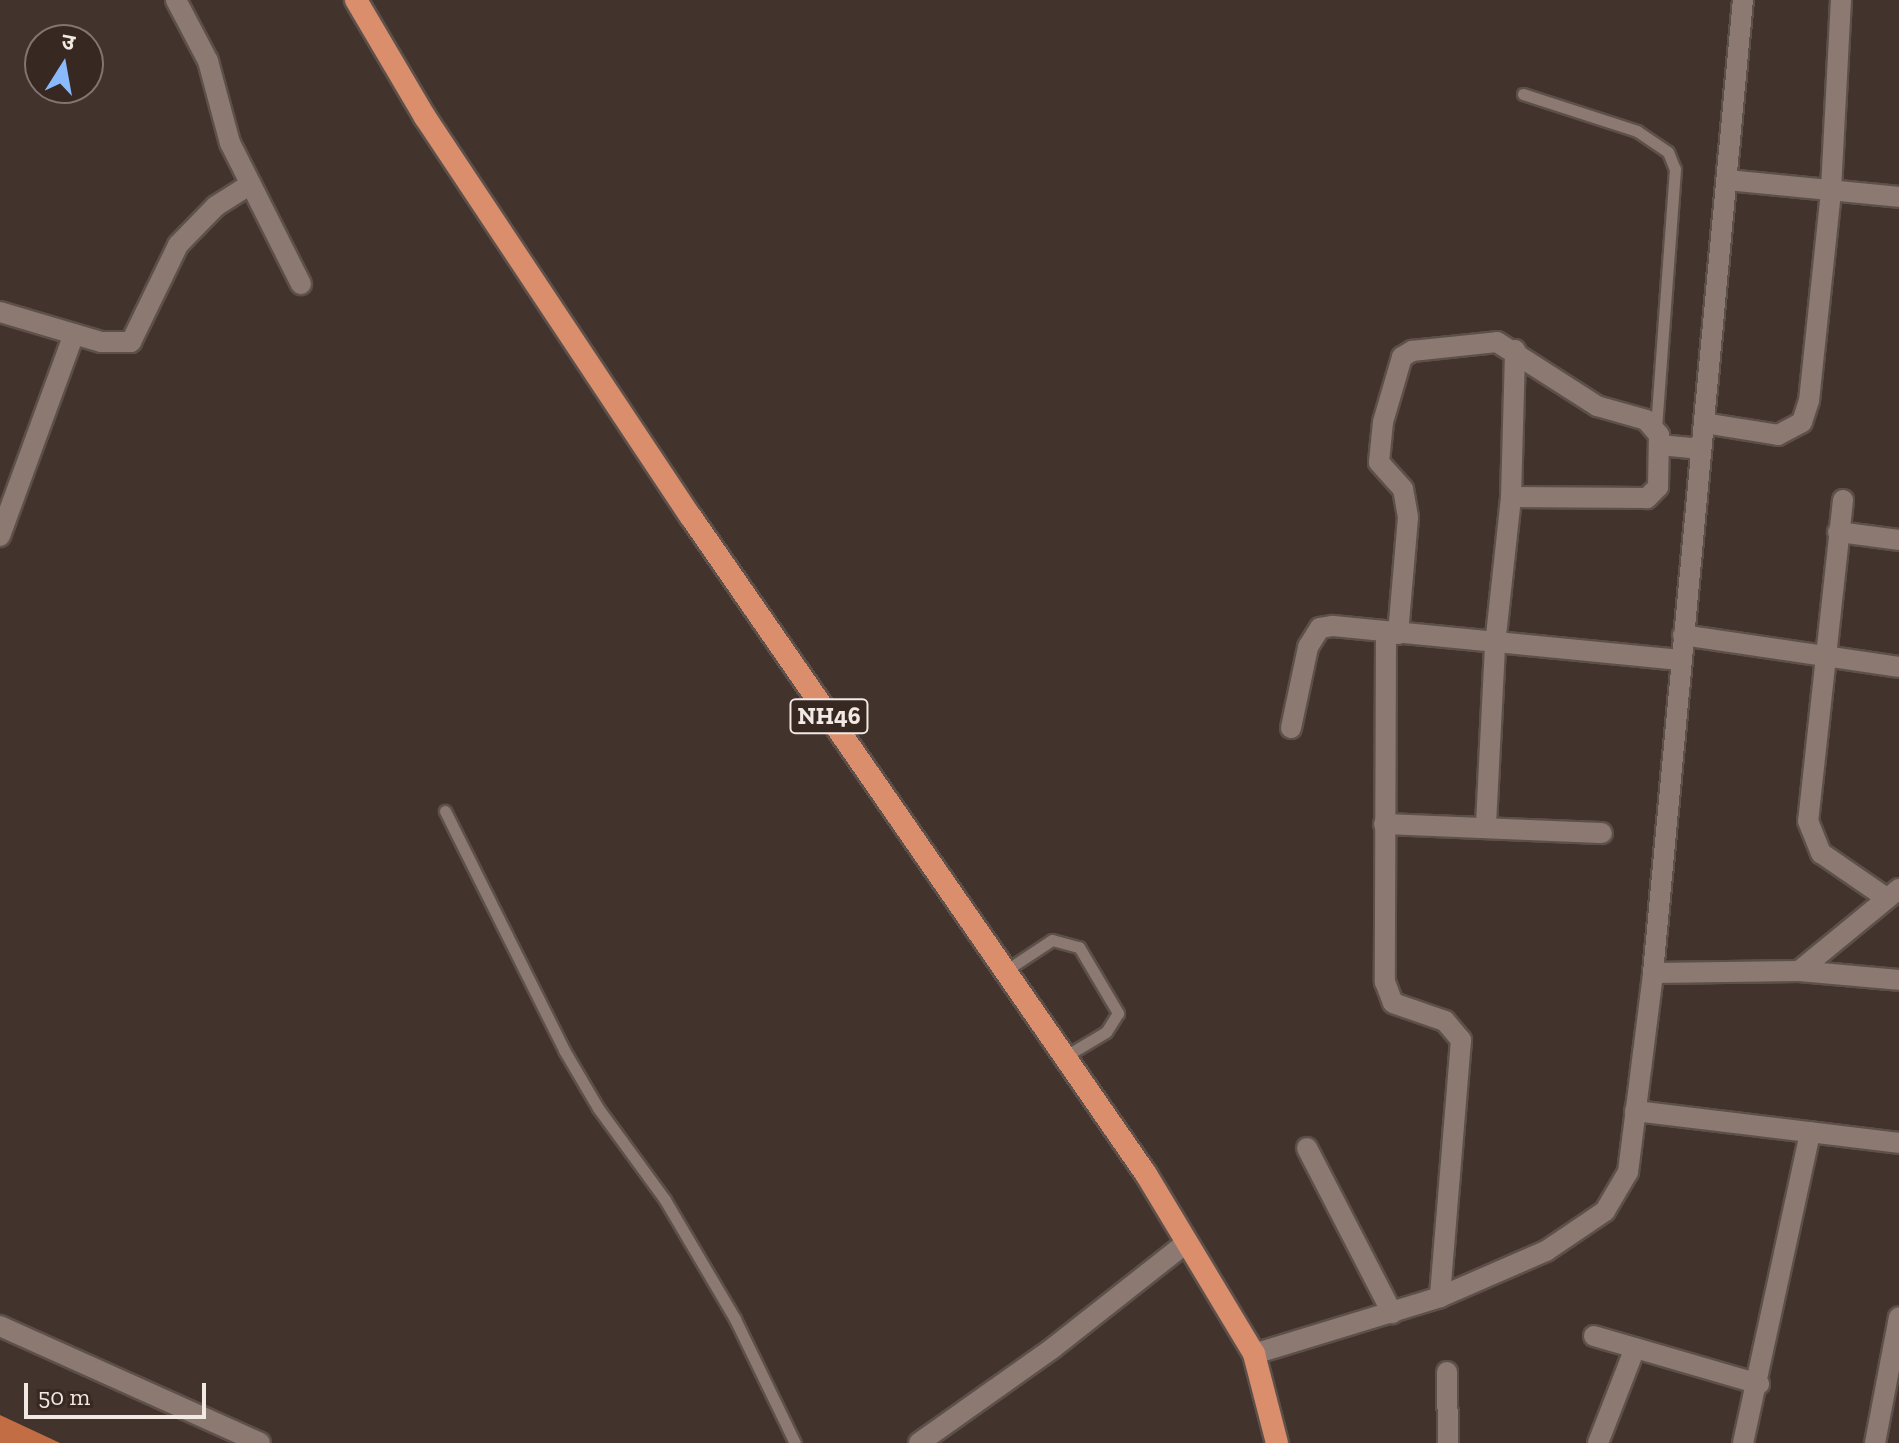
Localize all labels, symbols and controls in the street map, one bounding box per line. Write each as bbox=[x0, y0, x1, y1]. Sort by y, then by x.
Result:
north arrow bbox=[24, 24, 104, 104]
text: उ bbox=[59, 27, 77, 56]
road number: NH46 bbox=[789, 696, 869, 736]
scale bar bbox=[28, 1367, 210, 1417]
text: 50 m bbox=[38, 1382, 90, 1411]

